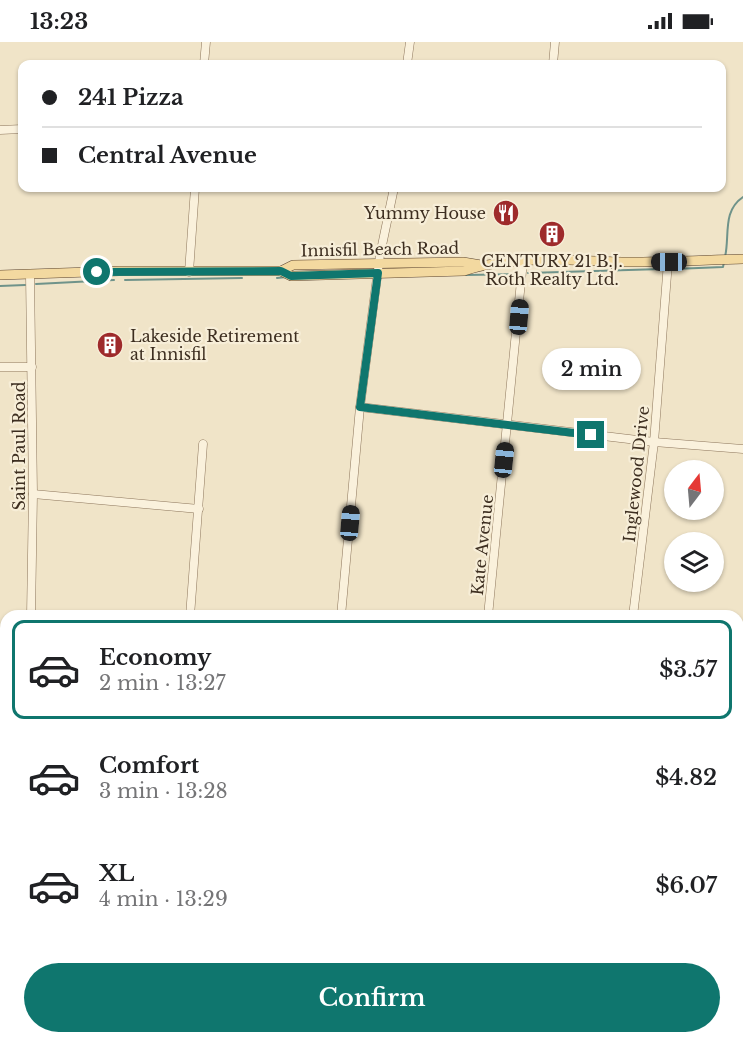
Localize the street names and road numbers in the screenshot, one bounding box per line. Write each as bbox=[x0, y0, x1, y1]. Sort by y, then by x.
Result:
street label: Innisfil Beach Road bbox=[300, 238, 460, 260]
street label: Saint Paul Road bbox=[9, 381, 29, 511]
street label: Inglewood Drive bbox=[619, 405, 653, 543]
street label: Kate Avenue bbox=[467, 494, 497, 596]

